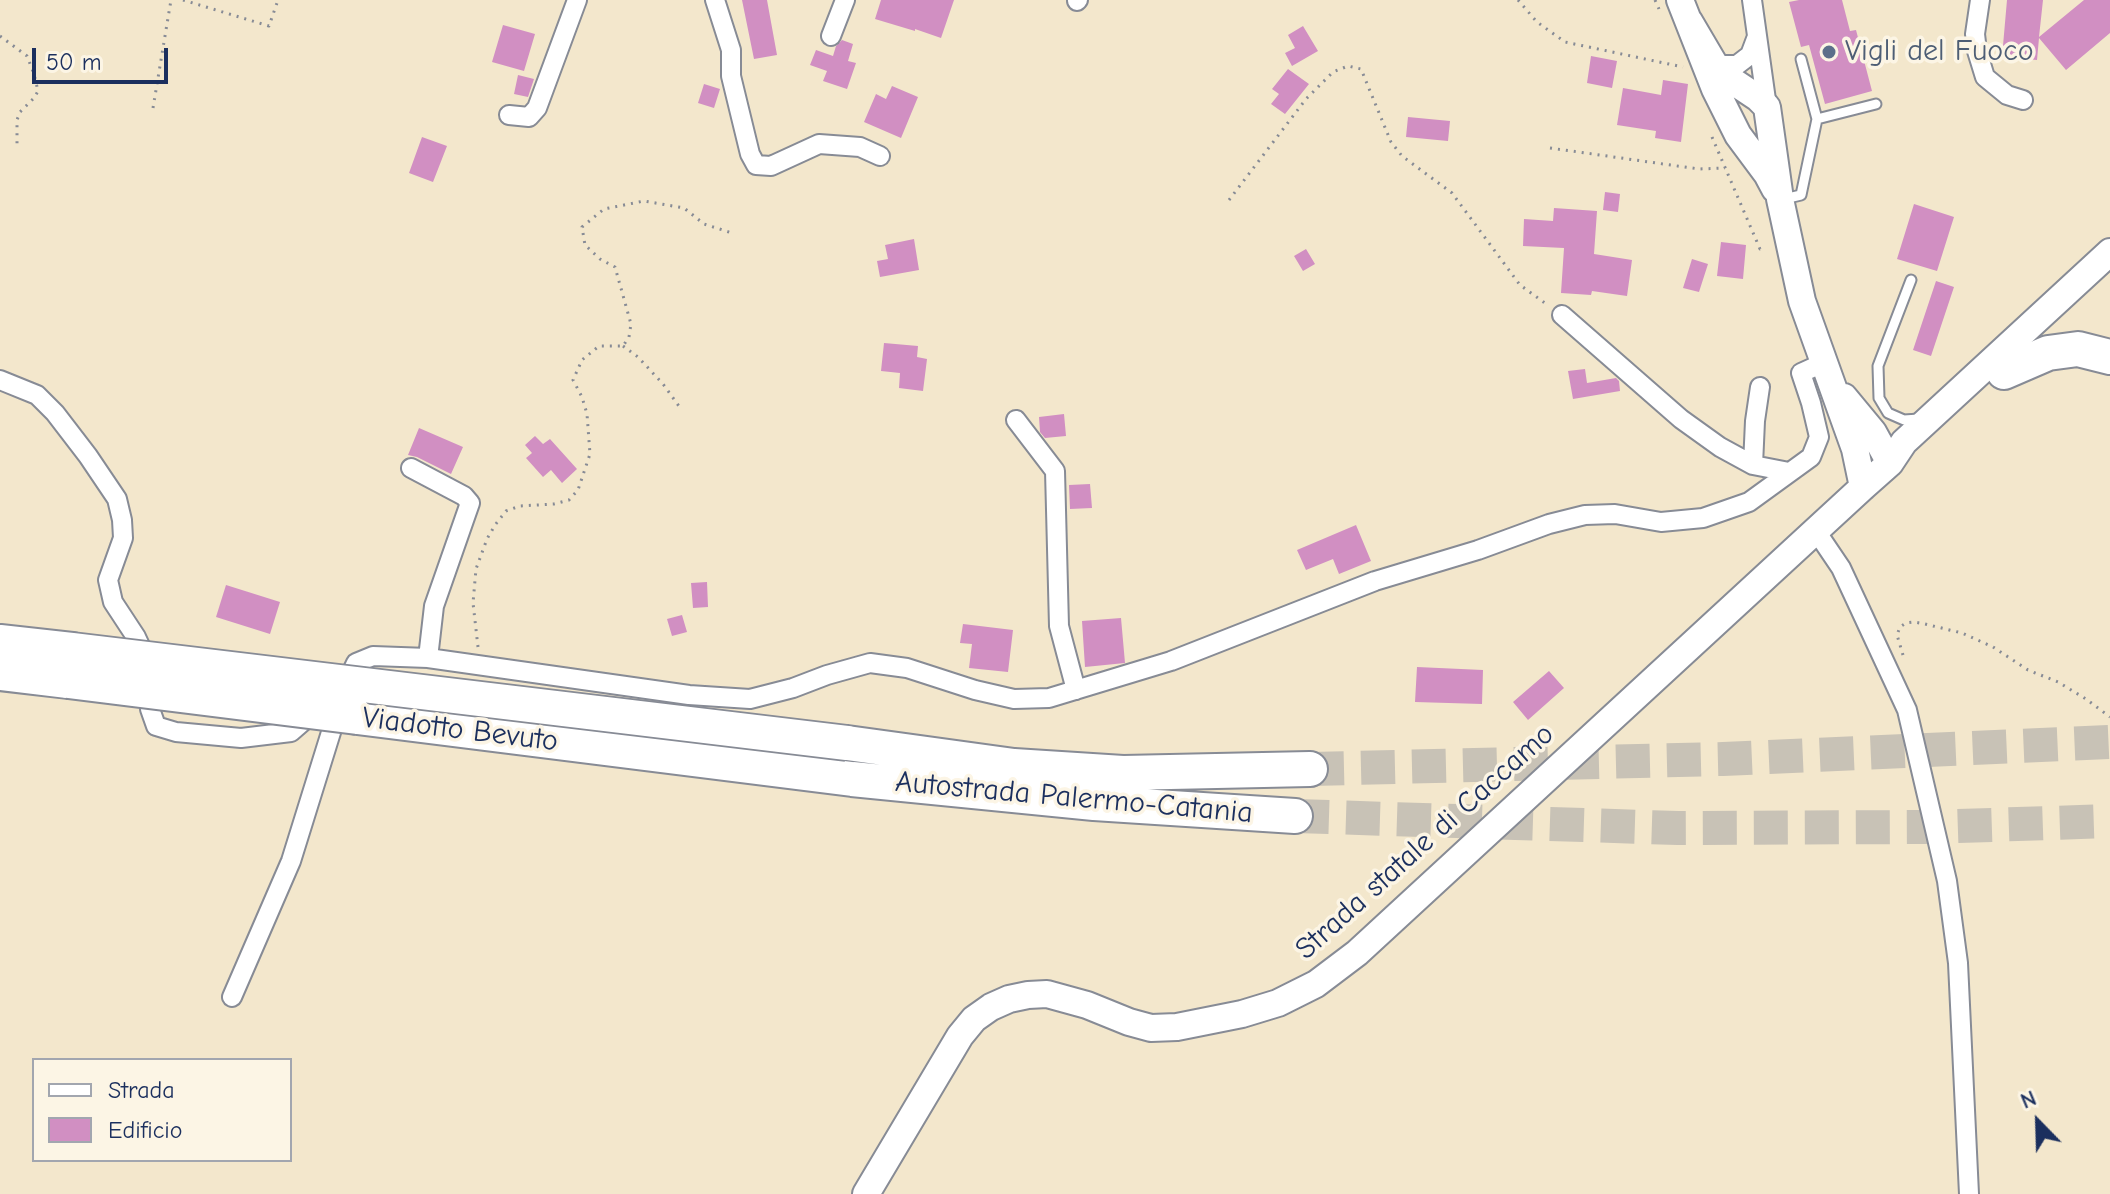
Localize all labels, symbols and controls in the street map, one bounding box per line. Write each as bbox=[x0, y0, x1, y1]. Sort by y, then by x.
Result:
scale bar bbox=[36, 32, 172, 82]
place label: Vigli del Fuoco bbox=[1845, 34, 2034, 70]
marker: Vigli del Fuoco bbox=[1820, 43, 1838, 61]
text: 50 m bbox=[46, 48, 102, 76]
street label: Viadotto Bevuto bbox=[360, 700, 560, 760]
street label: Strada statale di Caccamo bbox=[1288, 716, 1562, 968]
street label: Autostrada Palermo-Catania bbox=[894, 764, 1254, 832]
legend bbox=[32, 1058, 292, 1162]
text: Strada bbox=[108, 1076, 175, 1104]
north arrow bbox=[1998, 1082, 2078, 1162]
text: N bbox=[2017, 1085, 2040, 1115]
text: Edificio bbox=[108, 1116, 183, 1144]

